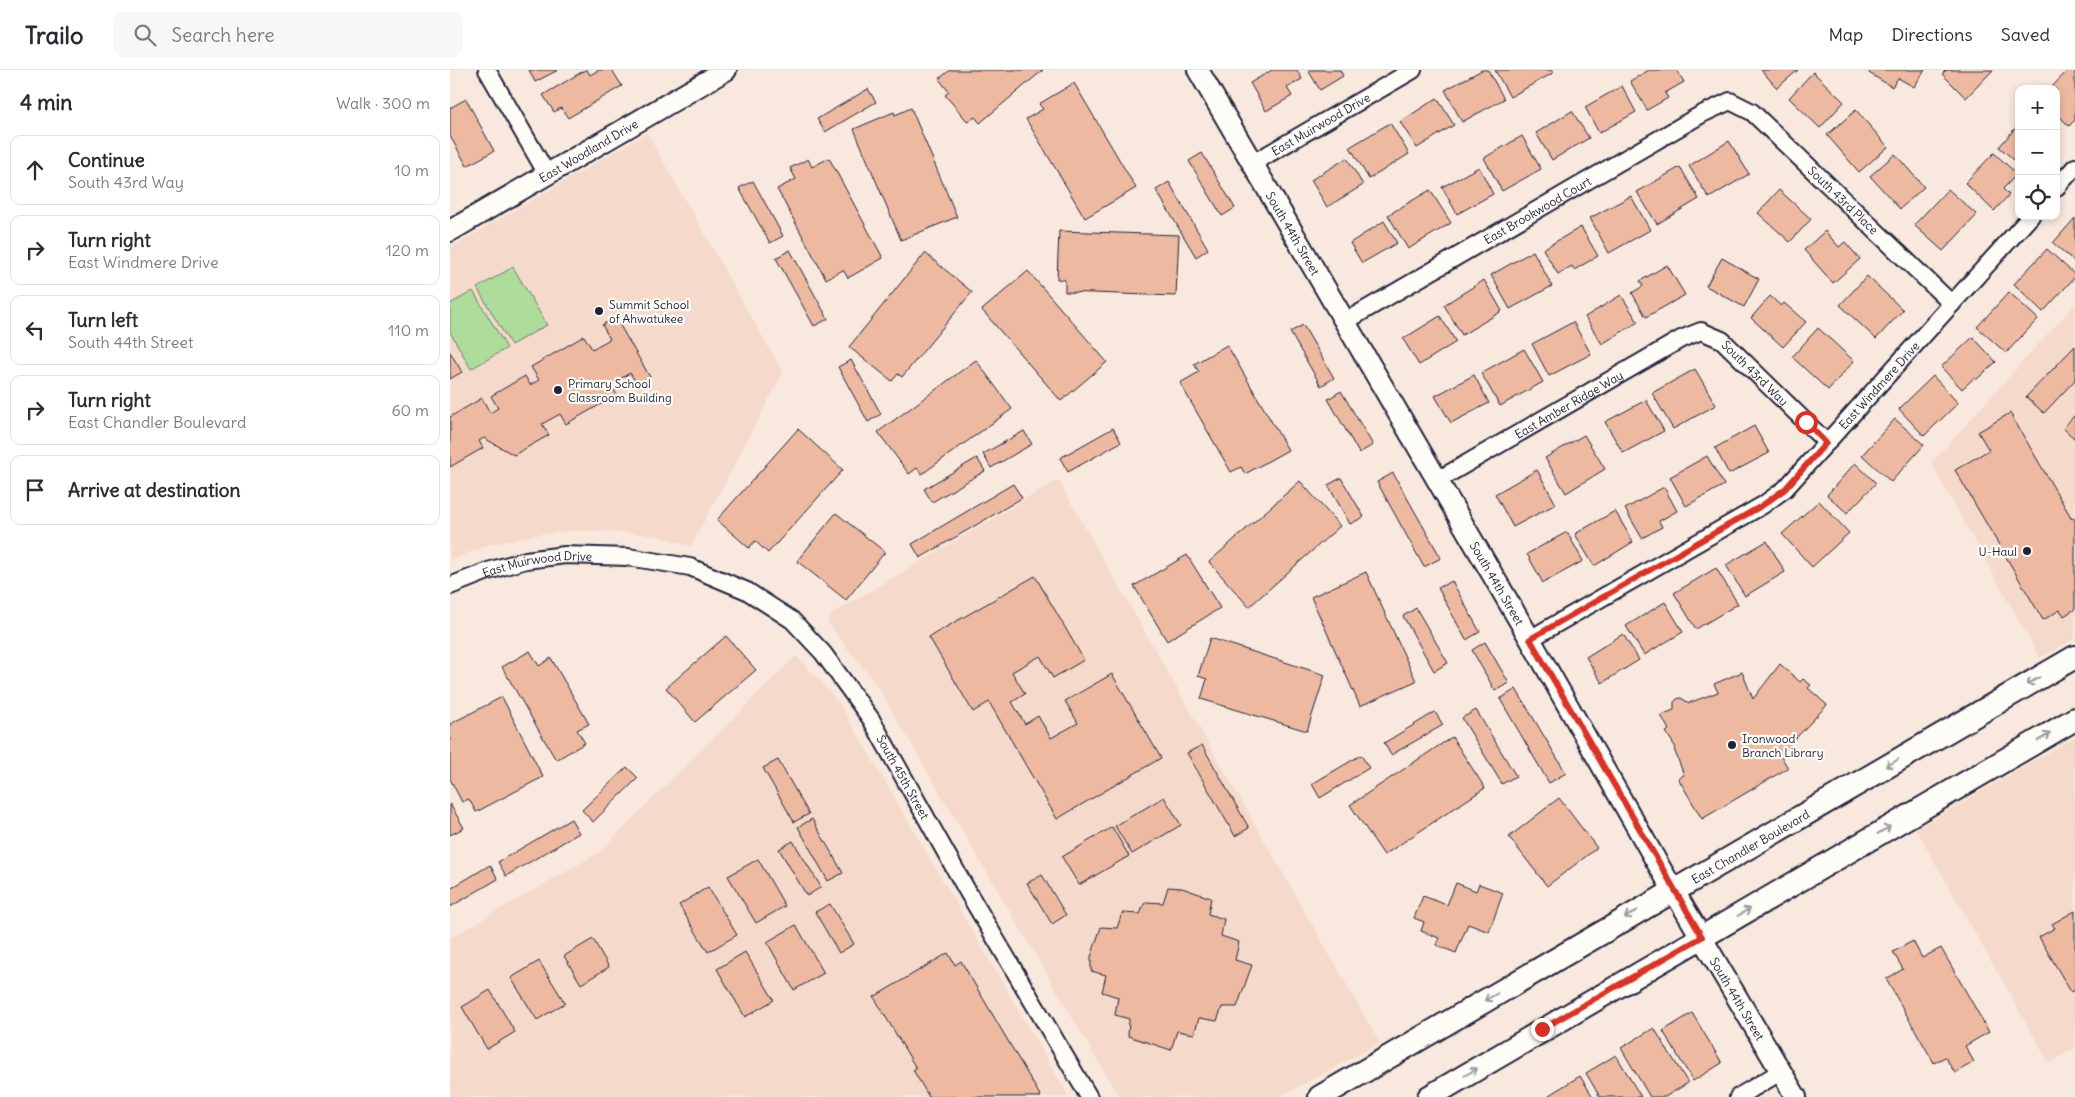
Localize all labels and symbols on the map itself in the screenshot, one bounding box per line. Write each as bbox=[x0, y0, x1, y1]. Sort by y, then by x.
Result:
street label: East Muirwood Drive bbox=[1268, 89, 1372, 158]
street label: East Woodland Drive bbox=[536, 116, 640, 185]
street label: South 43rd Place bbox=[1805, 163, 1882, 237]
street label: East Brookwood Court bbox=[1481, 173, 1593, 247]
street label: South 44th Street bbox=[1263, 189, 1323, 278]
place label: Summit School of Ahwatukee bbox=[609, 297, 689, 326]
marker: Summit School of Ahwatukee bbox=[593, 305, 605, 317]
street label: South 43rd Way bbox=[1719, 337, 1792, 408]
street label: East Windmere Drive bbox=[1835, 338, 1922, 432]
street label: East Amber Ridge Way bbox=[1512, 367, 1625, 442]
place label: Primary School Classroom Building bbox=[568, 376, 672, 405]
marker: Primary School Classroom Building bbox=[552, 384, 564, 396]
route start bbox=[1795, 411, 1818, 434]
street label: South 44th Street bbox=[1467, 539, 1528, 627]
place label: U-Haul bbox=[1979, 544, 2017, 559]
marker: U-Haul bbox=[2021, 545, 2033, 557]
street label: East Muirwood Drive bbox=[480, 547, 592, 580]
one-way arrow bbox=[2026, 677, 2040, 687]
place label: Ironwood Branch Library bbox=[1742, 731, 1823, 760]
street label: South 45th Street bbox=[874, 732, 933, 821]
one-way arrow bbox=[2036, 732, 2050, 742]
marker: Ironwood Branch Library bbox=[1726, 739, 1738, 751]
one-way arrow bbox=[1886, 758, 1900, 768]
street label: East Chandler Boulevard bbox=[1689, 806, 1812, 886]
one-way arrow bbox=[1876, 824, 1890, 834]
one-way arrow bbox=[1736, 907, 1750, 917]
one-way arrow bbox=[1625, 910, 1639, 920]
street label: South 44th Street bbox=[1707, 954, 1768, 1043]
one-way arrow bbox=[1485, 992, 1499, 1002]
route end bbox=[1531, 1018, 1554, 1041]
one-way arrow bbox=[1463, 1067, 1478, 1077]

